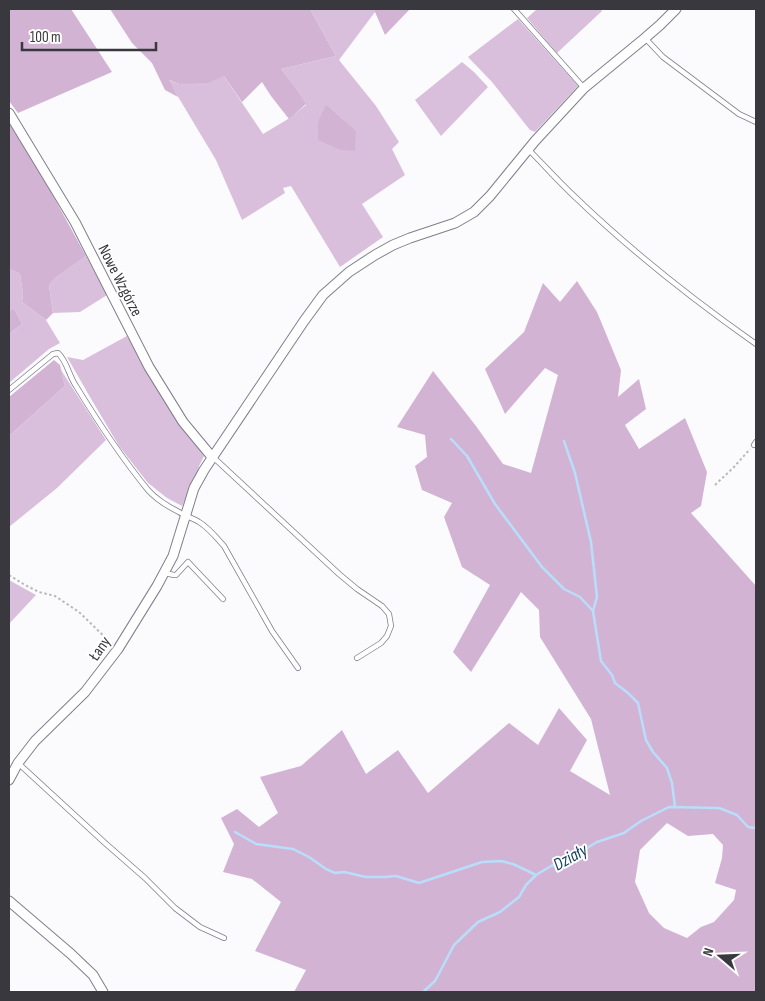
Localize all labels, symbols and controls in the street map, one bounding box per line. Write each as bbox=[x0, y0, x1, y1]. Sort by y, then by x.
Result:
scale bar bbox=[22, 20, 156, 52]
text: 100 m bbox=[30, 28, 61, 47]
street label: Nowe Wzgórze bbox=[93, 242, 146, 320]
street label: Łany bbox=[85, 633, 115, 665]
water label: Działy bbox=[549, 839, 592, 875]
north arrow bbox=[695, 931, 745, 981]
text: N bbox=[699, 946, 717, 958]

